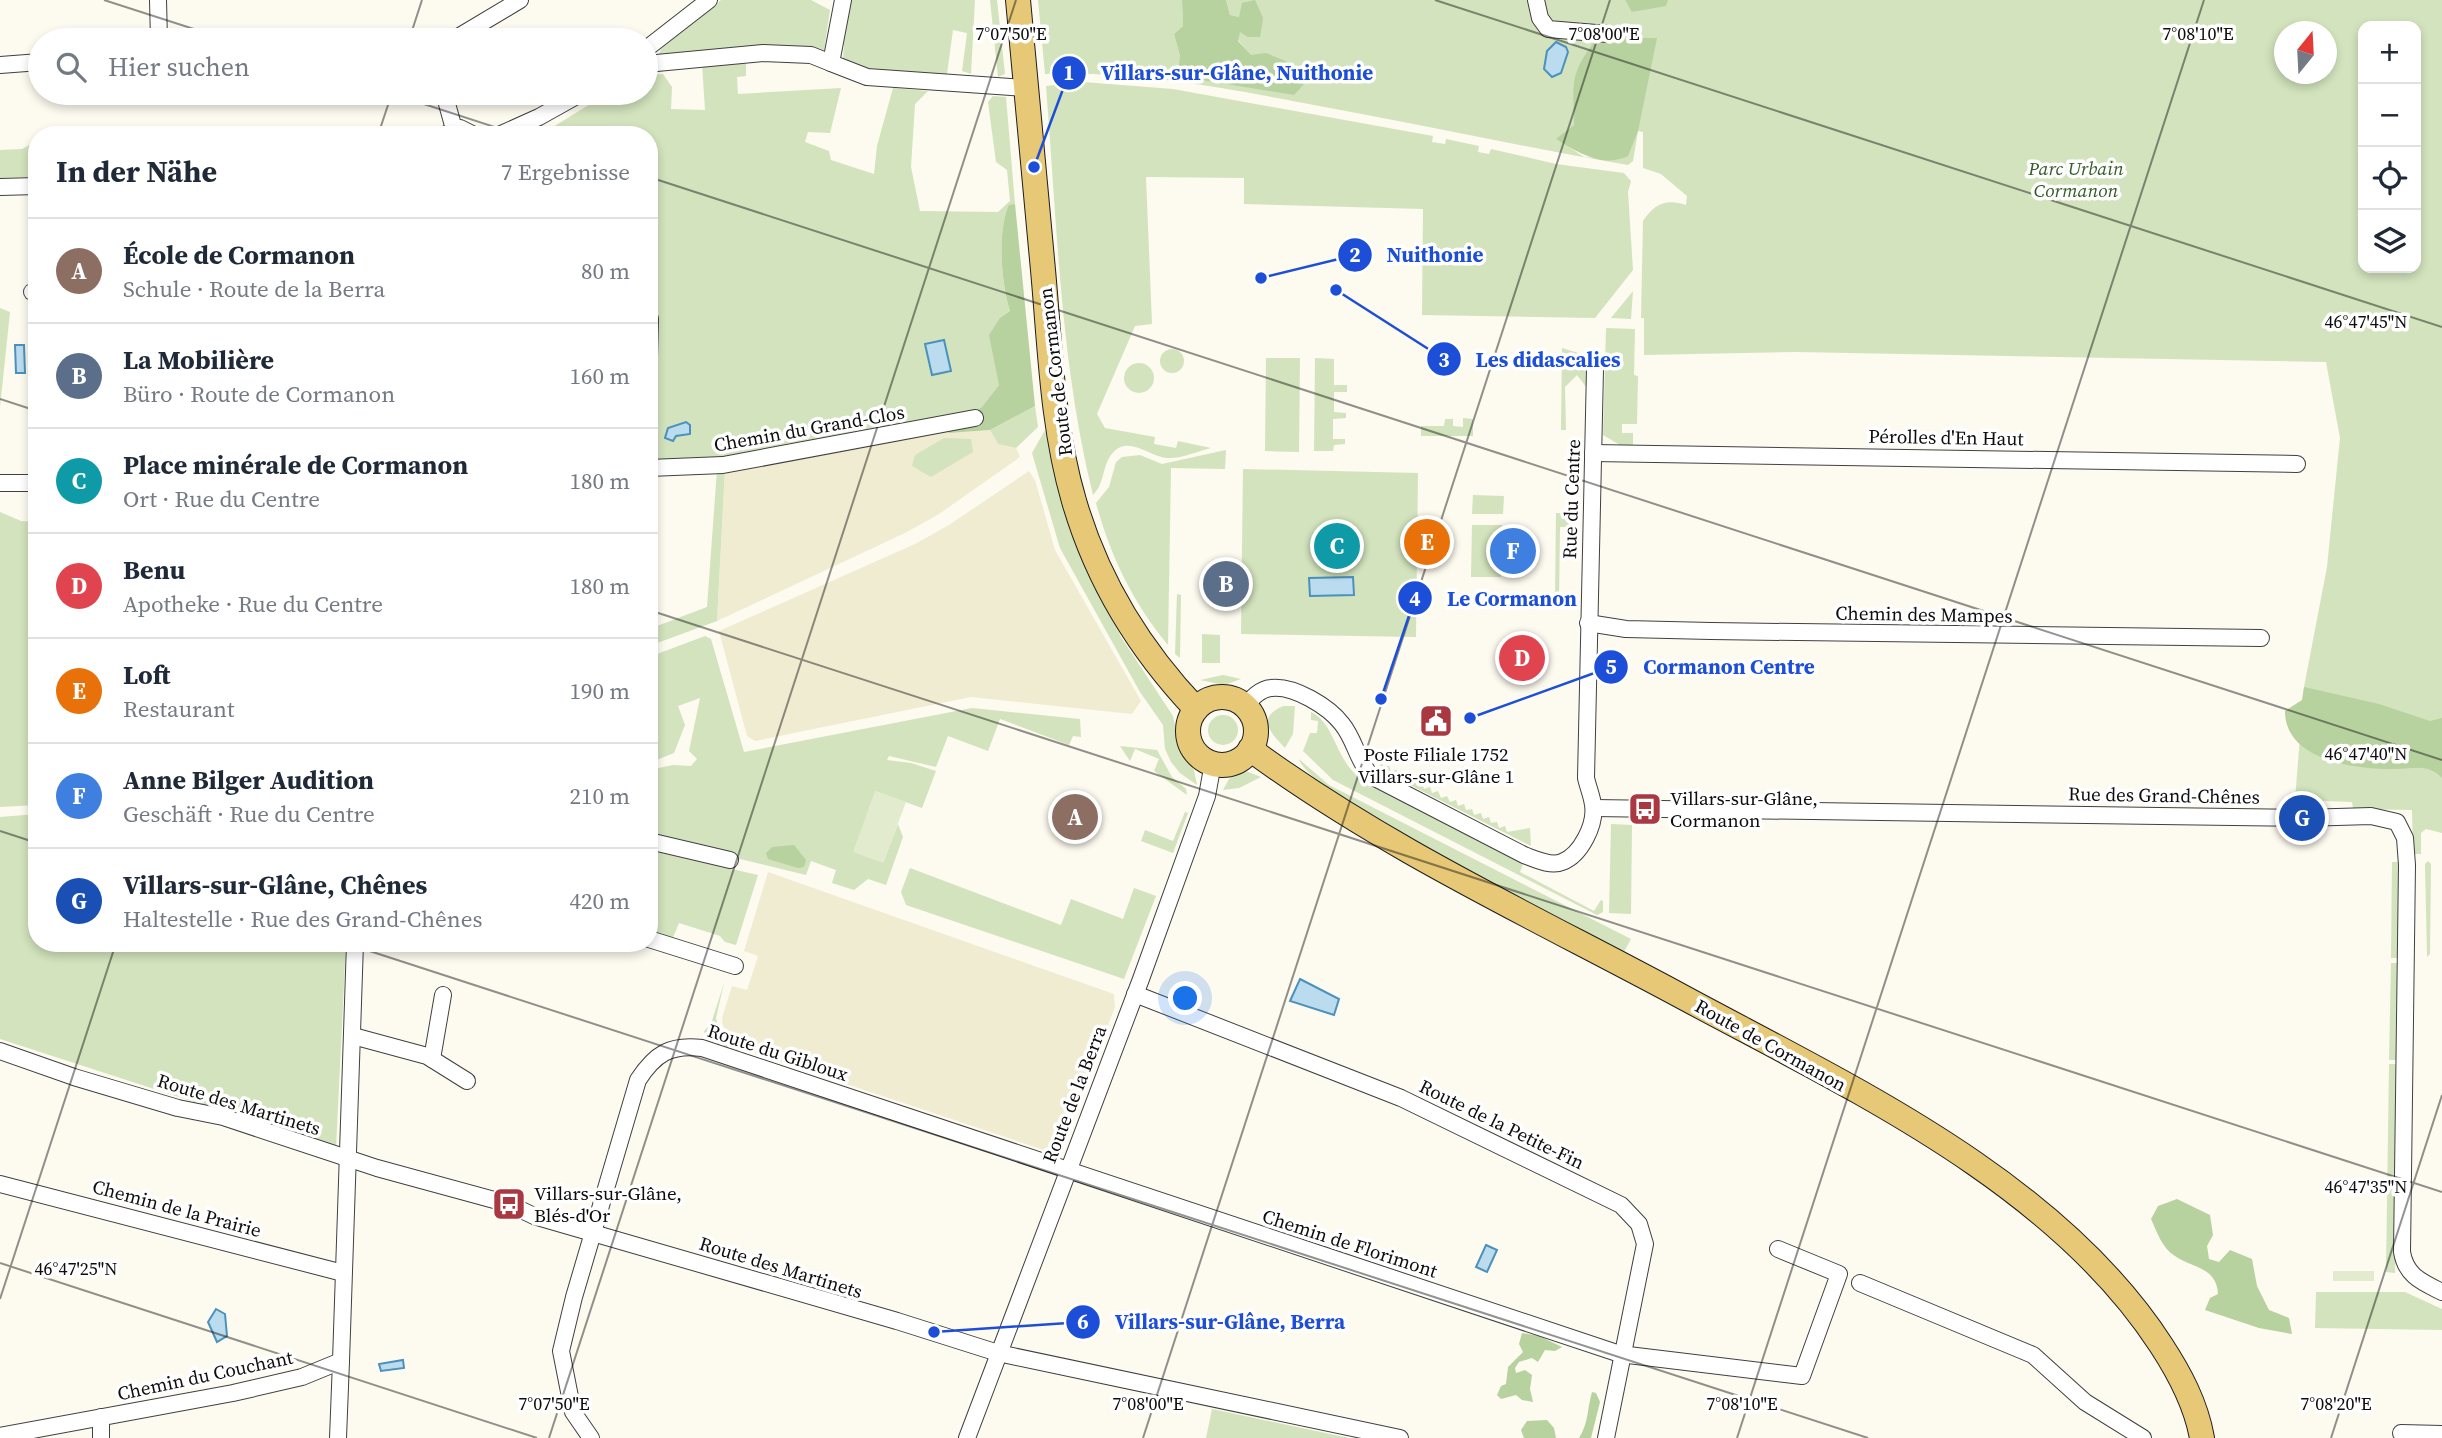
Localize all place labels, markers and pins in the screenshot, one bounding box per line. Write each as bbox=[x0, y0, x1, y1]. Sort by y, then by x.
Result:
callout: Villars-sur-Glâne, Nuithonie bbox=[1051, 52, 1387, 94]
callout: Nuithonie bbox=[1337, 234, 1497, 276]
callout: Les didascalies bbox=[1426, 338, 1634, 380]
pin: E bbox=[1404, 516, 1450, 568]
pin: C bbox=[1314, 520, 1360, 572]
pin: F bbox=[1490, 525, 1536, 577]
pin: B bbox=[1203, 558, 1249, 610]
callout: Le Cormanon bbox=[1398, 577, 1591, 619]
pin: D bbox=[1499, 632, 1545, 684]
callout: Cormanon Centre bbox=[1594, 646, 1829, 688]
public building icon: Poste Filiale 1752 Villars-sur-Glâne 1 bbox=[1417, 702, 1455, 740]
place label: Poste Filiale 1752 Villars-sur-Glâne 1 bbox=[1358, 741, 1514, 789]
place label: Villars-sur-Glâne, Cormanon bbox=[1670, 785, 1818, 833]
bus stop icon: Villars-sur-Glâne, Cormanon bbox=[1626, 790, 1664, 828]
pin: A bbox=[1052, 791, 1098, 843]
pin: G bbox=[2279, 792, 2325, 844]
place label: Villars-sur-Glâne, Blés-d'Or bbox=[534, 1180, 682, 1228]
bus stop icon: Villars-sur-Glâne, Blés-d'Or bbox=[490, 1185, 528, 1223]
callout: Villars-sur-Glâne, Berra bbox=[1066, 1301, 1359, 1343]

